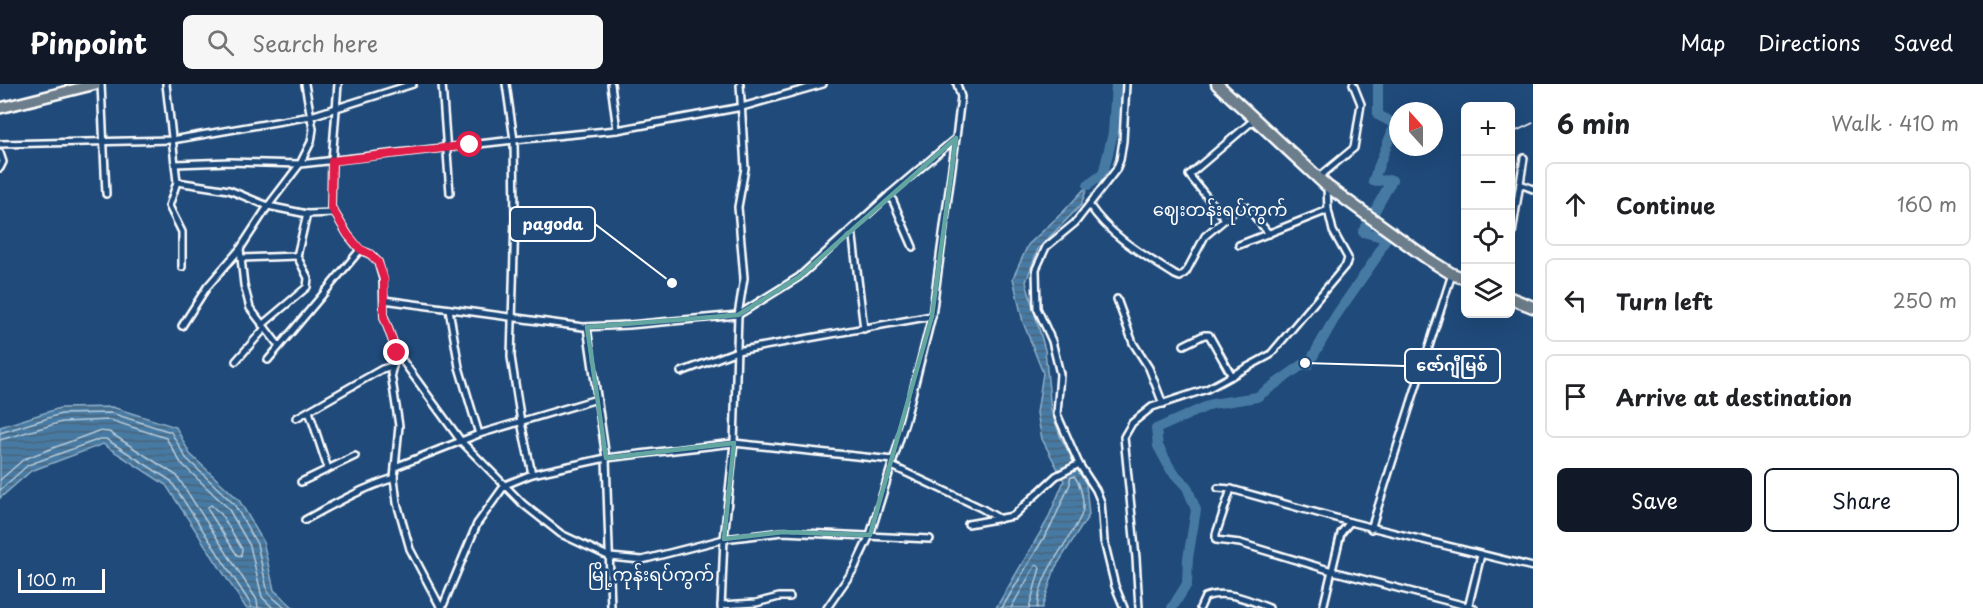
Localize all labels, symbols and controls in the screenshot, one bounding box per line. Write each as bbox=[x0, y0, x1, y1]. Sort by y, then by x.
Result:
search box bbox=[183, 15, 603, 69]
text: Pinpoint bbox=[30, 21, 147, 64]
icon: search bbox=[204, 26, 237, 59]
text: Search here bbox=[252, 26, 378, 59]
text: Map bbox=[1680, 26, 1725, 58]
text: Directions bbox=[1758, 26, 1860, 58]
text: Saved bbox=[1893, 26, 1953, 58]
north arrow bbox=[1389, 102, 1443, 156]
map controls bbox=[1461, 102, 1515, 318]
button: + bbox=[1461, 102, 1515, 156]
text: 6 min bbox=[1557, 104, 1630, 143]
text: Walk · 410 m bbox=[1831, 108, 1959, 138]
route start bbox=[456, 131, 482, 157]
button: − bbox=[1461, 156, 1515, 210]
icon: ahead bbox=[1559, 188, 1592, 221]
text: Continue bbox=[1616, 188, 1715, 221]
text: 160 m bbox=[1897, 189, 1957, 219]
district label: ဈေးတန်းရပ်ကွက် bbox=[1153, 195, 1287, 225]
callout: pagoda bbox=[510, 207, 595, 241]
button: locate bbox=[1461, 210, 1515, 264]
text: pagoda bbox=[523, 211, 584, 235]
button: layers bbox=[1461, 264, 1515, 318]
icon: left bbox=[1559, 284, 1592, 317]
text: Turn left bbox=[1616, 284, 1713, 317]
text: 250 m bbox=[1893, 285, 1957, 315]
route end bbox=[383, 339, 409, 365]
callout: ဇော်ဂျီမြစ် bbox=[1405, 349, 1500, 383]
text: ဇော်ဂျီမြစ် bbox=[1416, 352, 1488, 379]
icon: arrive bbox=[1559, 380, 1592, 413]
text: Arrive at destination bbox=[1616, 380, 1852, 413]
button: Save bbox=[1557, 468, 1752, 532]
button: Share bbox=[1764, 468, 1959, 532]
district label: မြို့ကုန်းရပ်ကွက် bbox=[588, 560, 714, 590]
scale bar bbox=[18, 566, 105, 594]
text: 100 m bbox=[27, 567, 76, 591]

